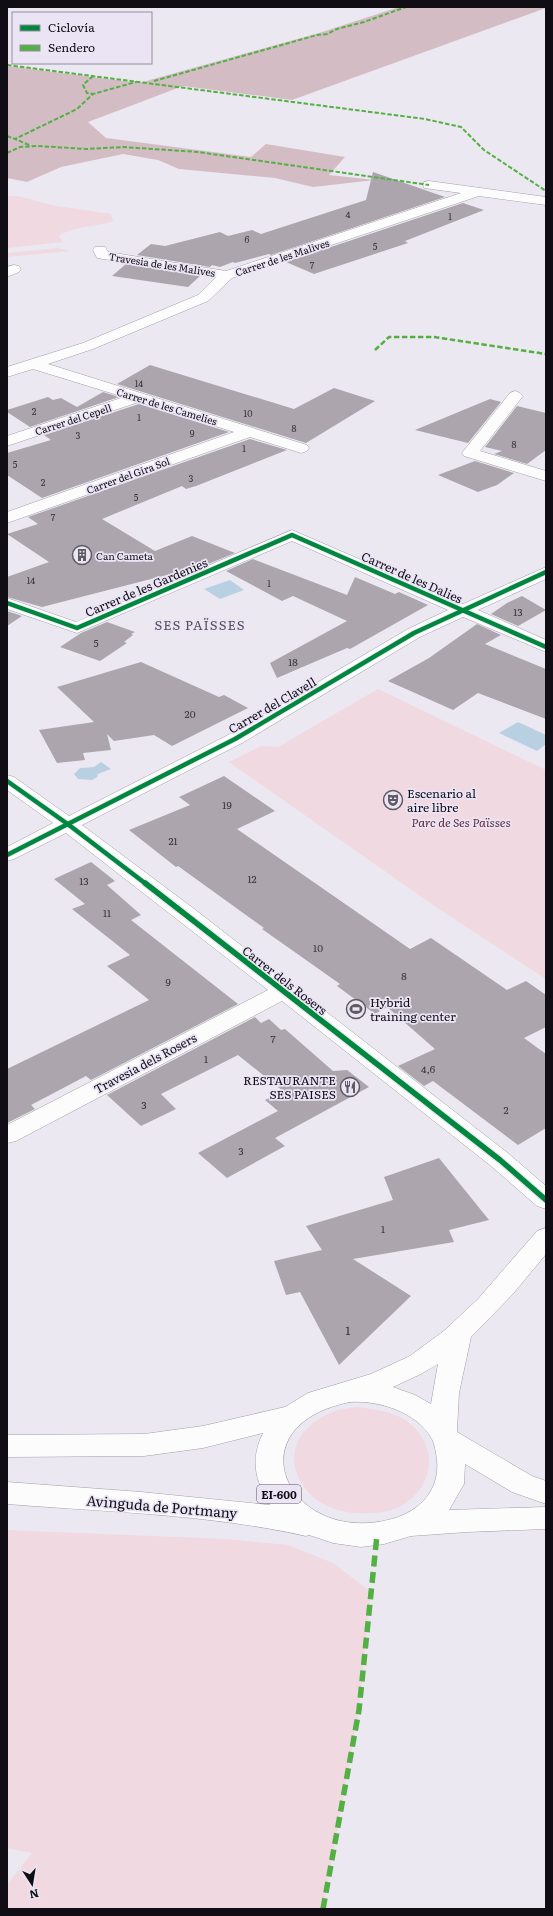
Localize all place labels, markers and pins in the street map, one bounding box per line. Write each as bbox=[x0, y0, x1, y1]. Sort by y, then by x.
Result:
building icon: Can Cameta bbox=[71, 544, 93, 566]
place label: Can Cameta bbox=[96, 548, 154, 563]
place label: Escenario al aire libre bbox=[407, 784, 476, 816]
theatre icon: Escenario al aire libre bbox=[382, 789, 404, 811]
place label: Hybrid training center bbox=[370, 993, 456, 1025]
sports icon: Hybrid training center bbox=[345, 998, 367, 1020]
place label: RESTAURANTE SES PAISES bbox=[243, 1071, 336, 1103]
restaurant icon: RESTAURANTE SES PAISES bbox=[339, 1076, 361, 1098]

